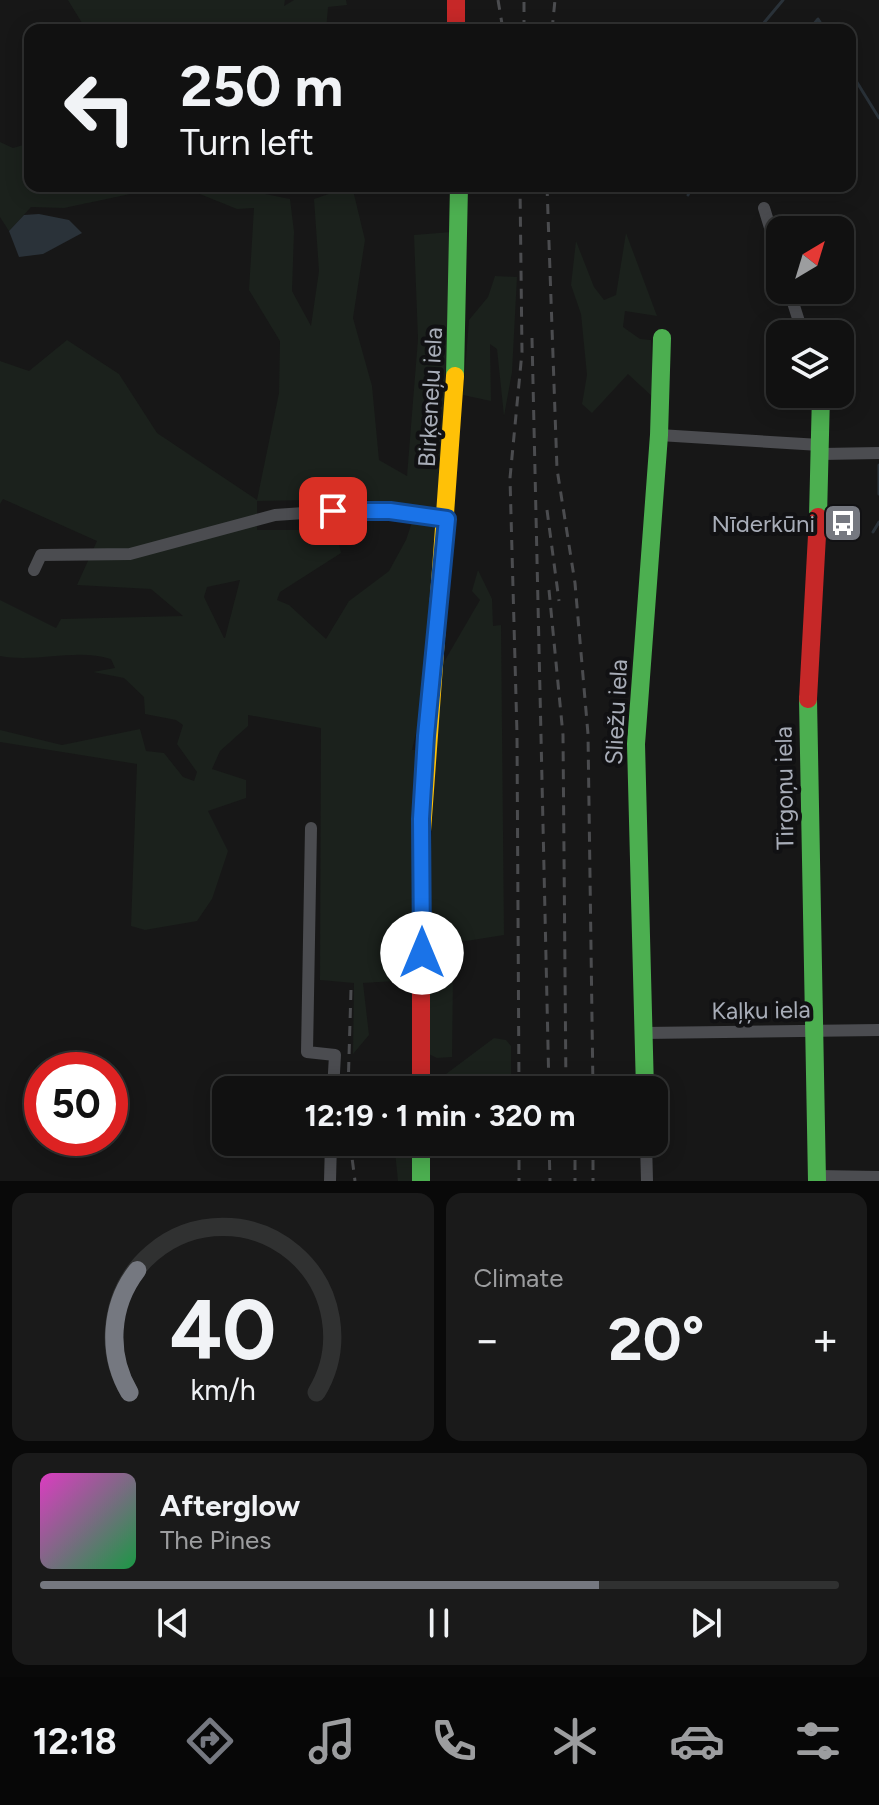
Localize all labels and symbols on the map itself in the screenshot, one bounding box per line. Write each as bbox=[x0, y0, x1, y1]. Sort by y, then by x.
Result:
north arrow bbox=[766, 216, 854, 304]
street label: Birķeneļu iela bbox=[412, 326, 448, 468]
pin bbox=[299, 477, 367, 545]
bus stop icon: Nīderkūni bbox=[822, 502, 864, 544]
place label: Nīderkūni bbox=[712, 509, 815, 538]
street label: Sliežu iela bbox=[599, 658, 633, 766]
street label: Tirgoņu iela bbox=[768, 726, 800, 850]
position arrow bbox=[380, 911, 464, 995]
street label: Kaļķu iela bbox=[711, 995, 811, 1025]
speed limit sign: 50 bbox=[24, 1052, 128, 1156]

